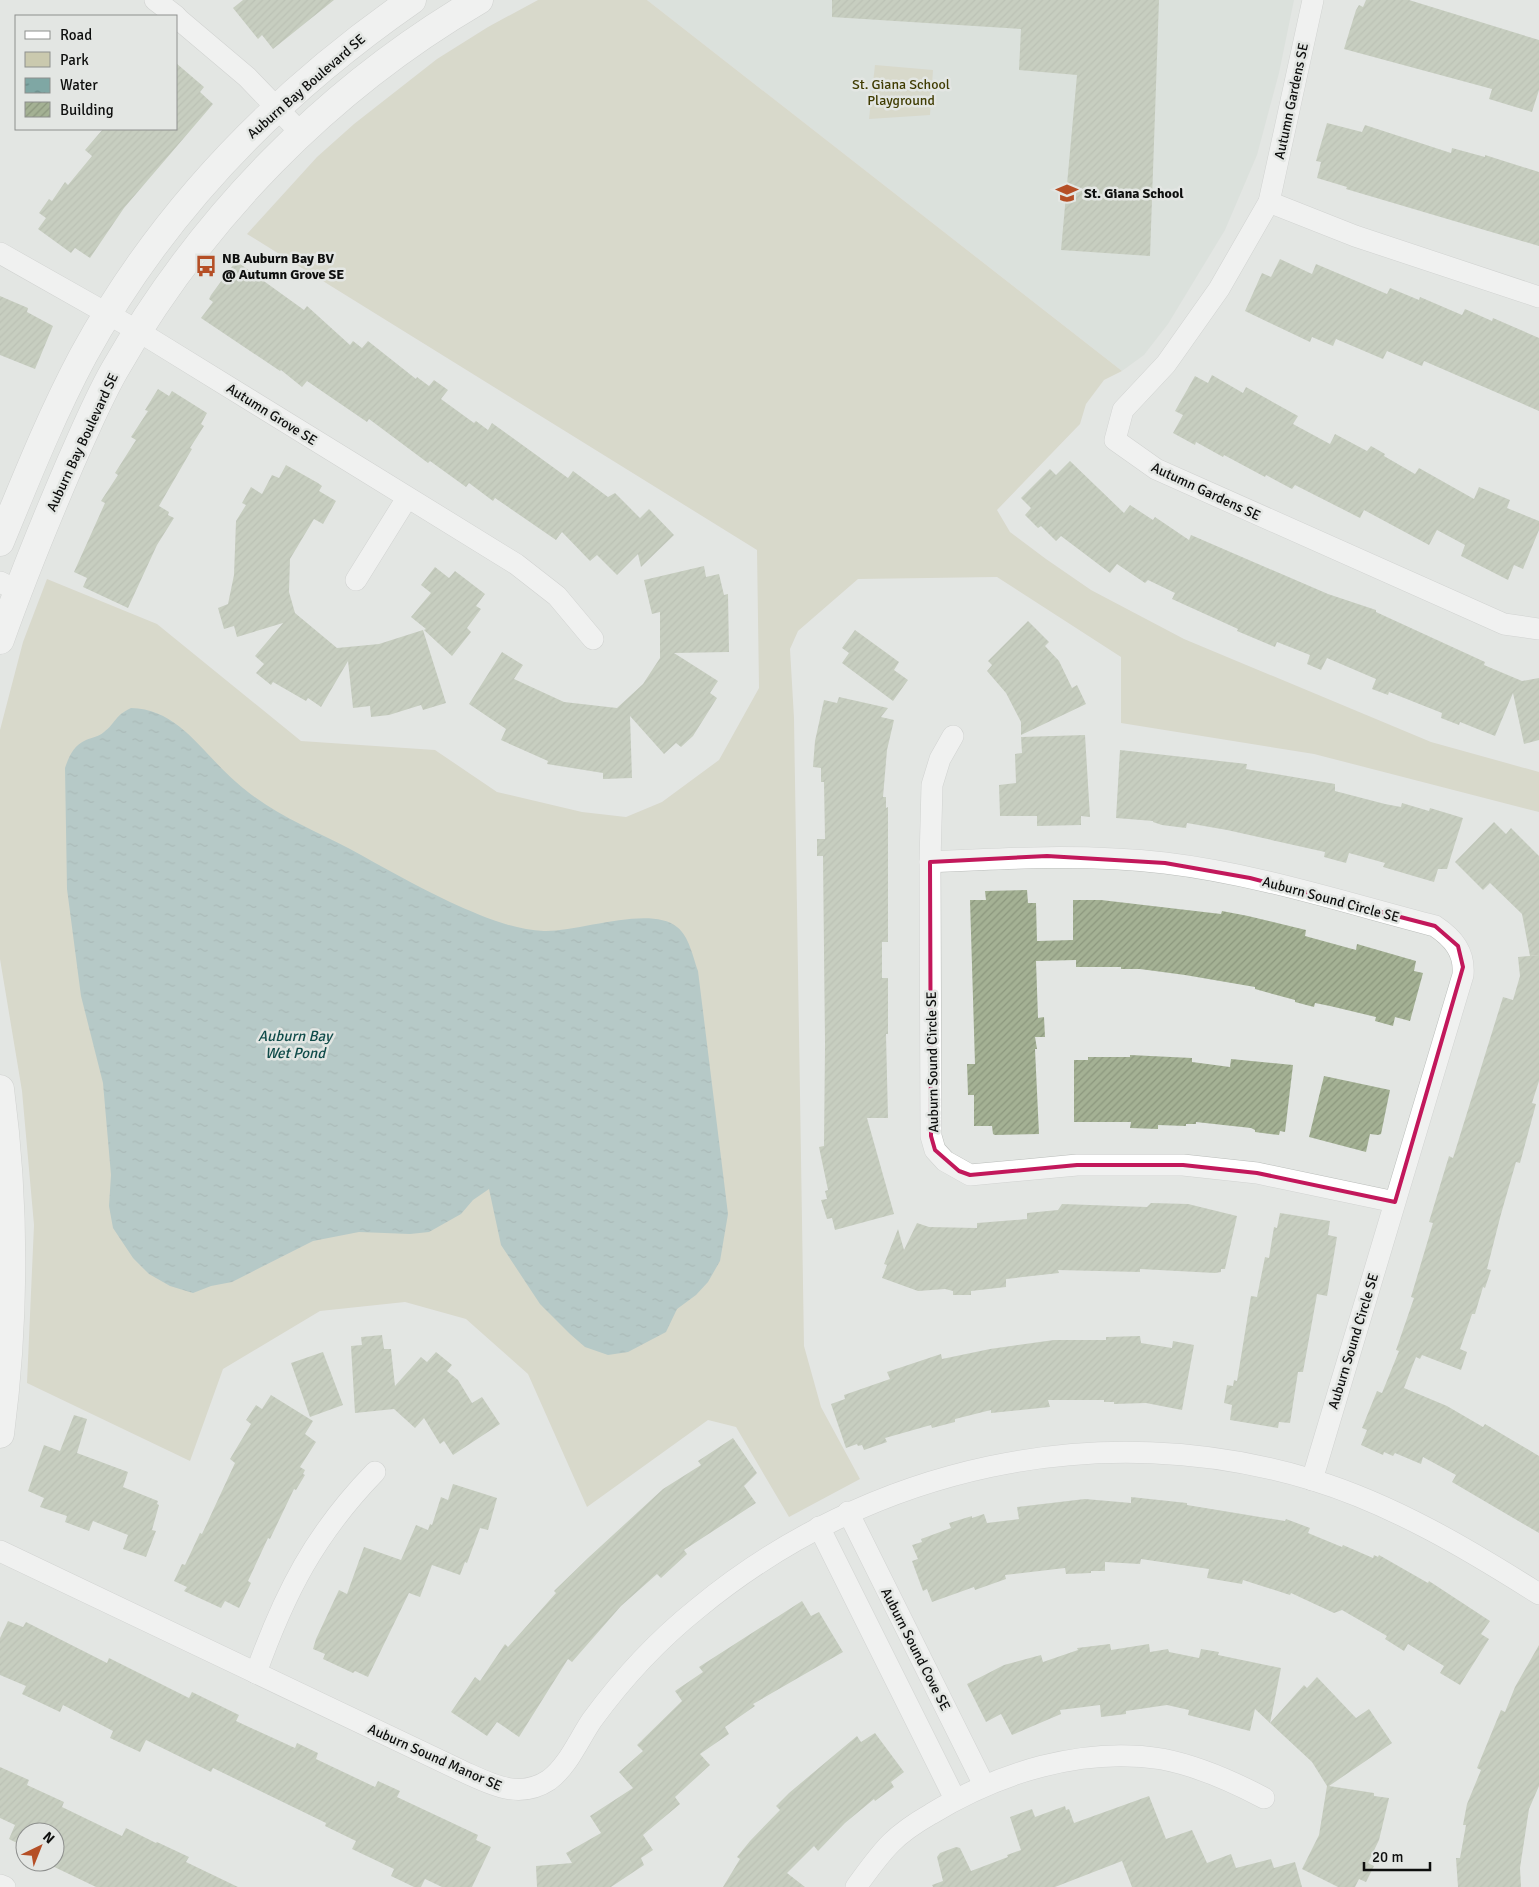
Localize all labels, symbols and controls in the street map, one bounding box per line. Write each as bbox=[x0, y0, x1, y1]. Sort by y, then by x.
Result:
legend bbox=[15, 15, 178, 130]
text: Road bbox=[60, 26, 92, 44]
street label: Auburn Bay Boulevard SE bbox=[244, 30, 369, 142]
street label: Autumn Gardens SE bbox=[1271, 41, 1312, 161]
text: Park bbox=[60, 51, 89, 69]
text: Water bbox=[60, 76, 98, 94]
park label: St. Giana School Playground bbox=[852, 76, 950, 109]
text: Building bbox=[60, 101, 114, 119]
school or university icon: St. Giana School bbox=[1054, 180, 1080, 206]
place label: St. Giana School bbox=[1084, 185, 1184, 202]
place label: NB Auburn Bay BV @ Autumn Grove SE bbox=[222, 250, 344, 283]
bus stop icon: NB Auburn Bay BV @ Autumn Grove SE bbox=[193, 253, 219, 279]
street label: Auburn Bay Boulevard SE bbox=[43, 370, 122, 514]
street label: Autumn Grove SE bbox=[223, 380, 320, 449]
street label: Autumn Gardens SE bbox=[1148, 459, 1263, 524]
street label: Auburn Sound Circle SE bbox=[1260, 873, 1401, 926]
street label: Auburn Sound Circle SE bbox=[923, 991, 942, 1133]
water label: Auburn Bay Wet Pond bbox=[258, 1027, 334, 1062]
street label: Auburn Sound Circle SE bbox=[1325, 1271, 1382, 1411]
street label: Auburn Sound Cove SE bbox=[877, 1585, 954, 1713]
street label: Auburn Sound Manor SE bbox=[365, 1720, 505, 1795]
north arrow bbox=[15, 1822, 65, 1872]
text: N bbox=[39, 1828, 58, 1847]
scale bar bbox=[1364, 1840, 1430, 1872]
text: 20 m bbox=[1372, 1848, 1403, 1866]

